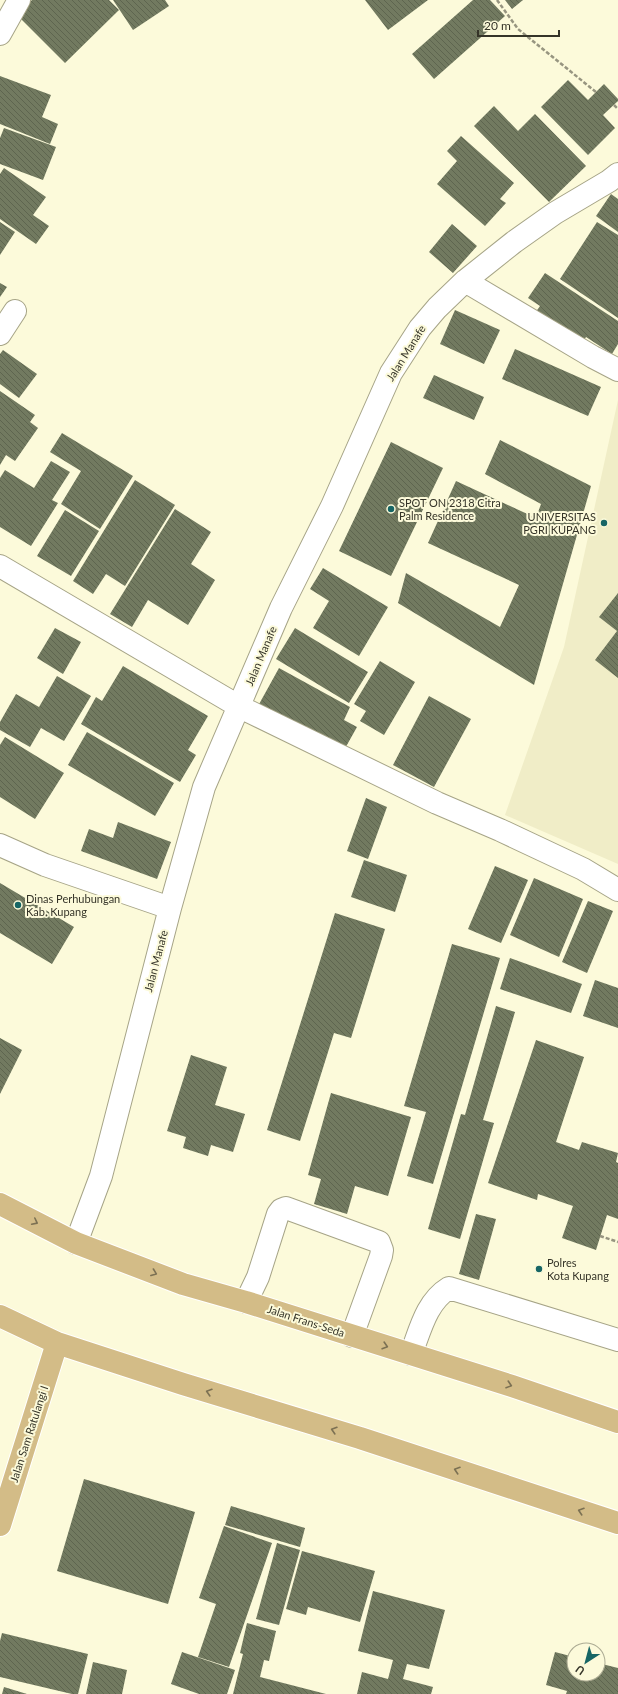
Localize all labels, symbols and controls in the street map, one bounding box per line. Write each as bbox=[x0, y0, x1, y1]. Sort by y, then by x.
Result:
scale bar bbox=[478, 12, 559, 38]
text: 20 m bbox=[484, 18, 511, 33]
street label: Jalan Manafe bbox=[383, 322, 428, 383]
place label: SPOT ON 2318 Citra Palm Residence bbox=[399, 496, 501, 522]
marker: SPOT ON 2318 Citra Palm Residence bbox=[386, 504, 396, 514]
place label: UNIVERSITAS PGRI KUPANG bbox=[523, 510, 596, 536]
marker: UNIVERSITAS PGRI KUPANG bbox=[599, 518, 609, 528]
street label: Jalan Manafe bbox=[242, 624, 279, 688]
place label: Dinas Perhubungan Kab. Kupang bbox=[26, 892, 120, 918]
marker: Dinas Perhubungan Kab. Kupang bbox=[13, 900, 23, 910]
street label: Jalan Manafe bbox=[141, 928, 170, 993]
one-way arrow bbox=[30, 1217, 38, 1224]
place label: Polres Kota Kupang bbox=[547, 1256, 609, 1282]
marker: Polres Kota Kupang bbox=[534, 1264, 544, 1274]
one-way arrow bbox=[150, 1268, 157, 1276]
street label: Jalan Frans-Seda bbox=[266, 1302, 346, 1339]
one-way arrow bbox=[381, 1341, 388, 1350]
one-way arrow bbox=[505, 1380, 512, 1389]
street label: Jalan Sam Ratulangi I bbox=[7, 1384, 50, 1484]
one-way arrow bbox=[206, 1388, 213, 1397]
one-way arrow bbox=[330, 1426, 337, 1435]
one-way arrow bbox=[454, 1467, 461, 1475]
one-way arrow bbox=[578, 1507, 585, 1516]
north arrow bbox=[566, 1642, 606, 1682]
text: U bbox=[573, 1663, 587, 1678]

